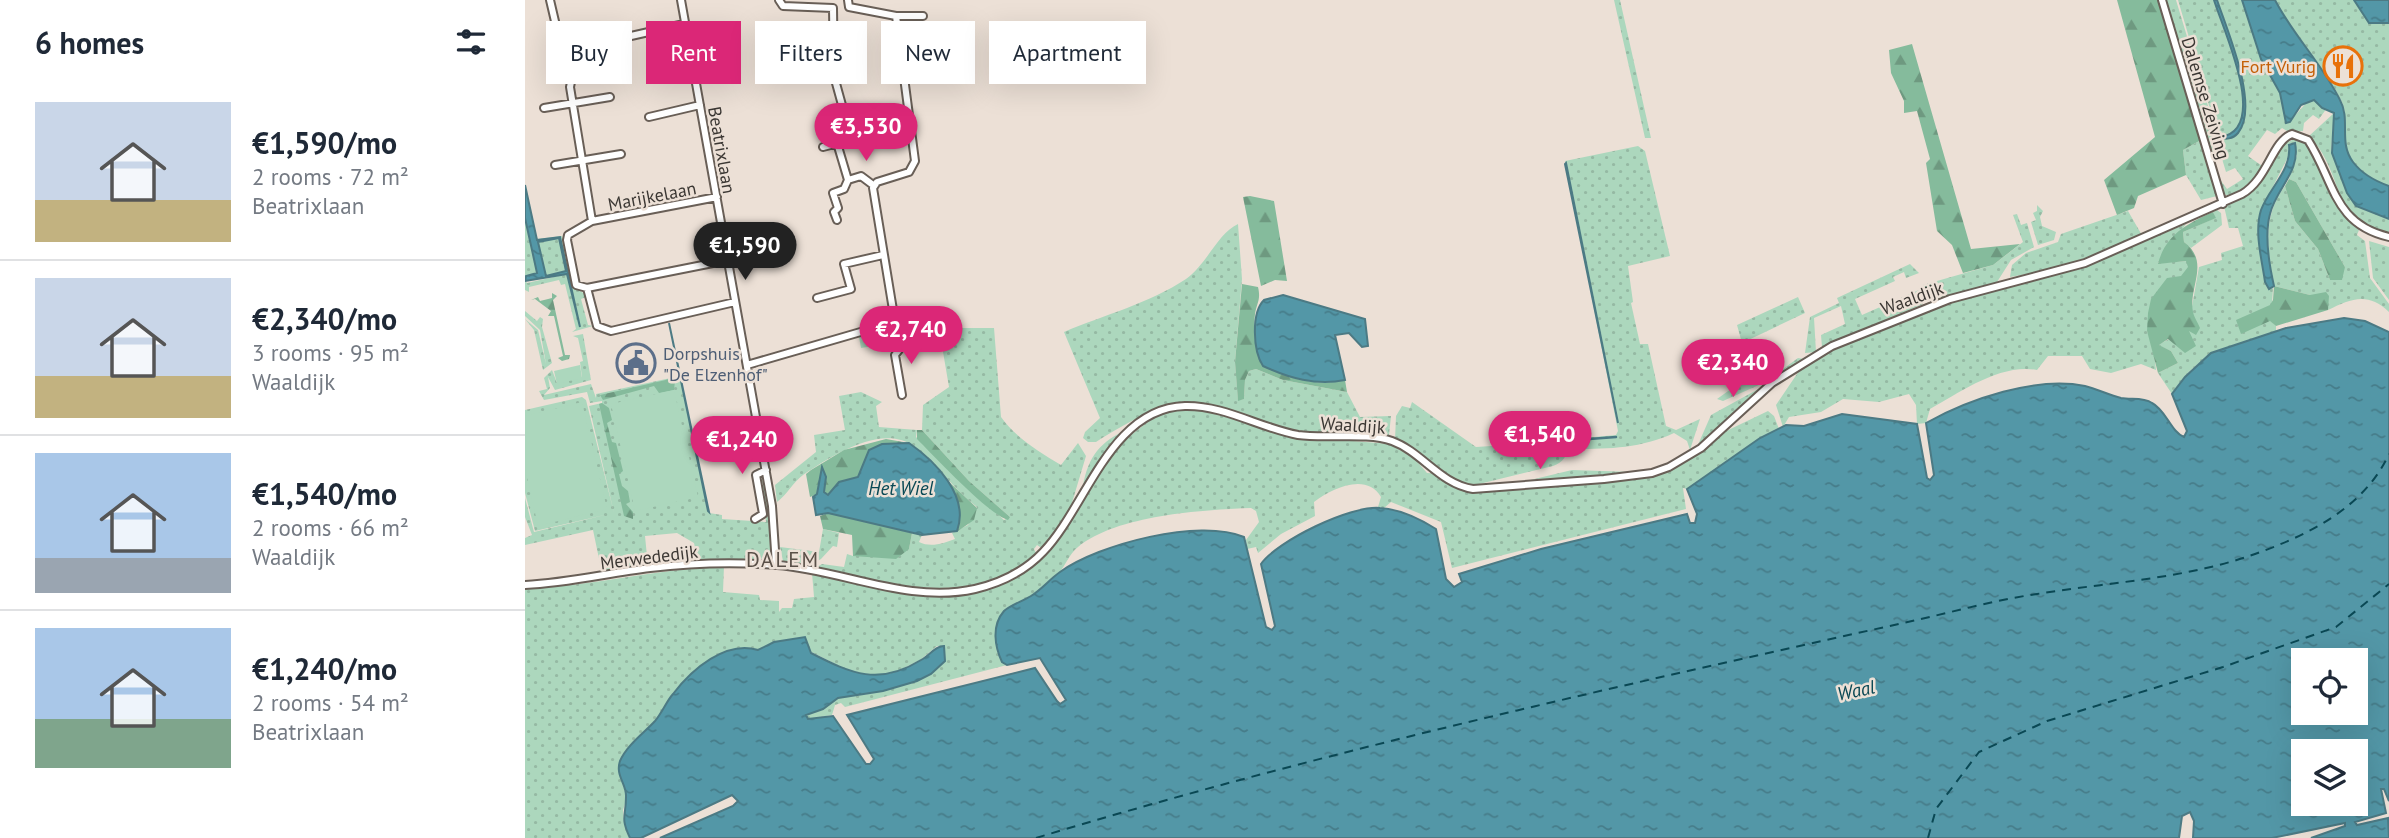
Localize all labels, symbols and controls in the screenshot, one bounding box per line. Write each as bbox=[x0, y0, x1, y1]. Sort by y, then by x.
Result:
chip: Buy bbox=[546, 21, 632, 84]
chip: Rent bbox=[646, 21, 741, 84]
chip: Filters bbox=[755, 21, 867, 84]
chip: New bbox=[881, 21, 975, 84]
chip: Apartment bbox=[989, 21, 1146, 84]
text: 6 homes bbox=[35, 23, 144, 62]
icon: filters bbox=[452, 23, 490, 61]
street label: Dalemse Zeiving bbox=[2176, 34, 2236, 162]
restaurant icon: Fort Vurig bbox=[2322, 45, 2364, 87]
place label: Fort Vurig bbox=[2240, 55, 2316, 78]
pin: €3,530 bbox=[809, 104, 923, 163]
street label: Beatrixlaan bbox=[703, 105, 741, 195]
text: €3,530 bbox=[830, 111, 902, 140]
text: €1,590/mo bbox=[252, 123, 397, 162]
icon: home bbox=[91, 130, 175, 214]
text: 2 rooms · 72 m² bbox=[252, 162, 409, 191]
street label: Marijkelaan bbox=[606, 176, 698, 216]
text: Beatrixlaan bbox=[252, 191, 364, 220]
pin: €1,590 bbox=[688, 222, 802, 282]
text: €1,590 bbox=[709, 230, 781, 259]
street label: Waaldijk bbox=[1877, 276, 1947, 320]
text: €2,340/mo bbox=[252, 299, 397, 338]
icon: home bbox=[91, 306, 175, 390]
pin: €2,740 bbox=[854, 306, 968, 366]
text: €2,740 bbox=[875, 314, 947, 343]
text: 3 rooms · 95 m² bbox=[252, 338, 409, 367]
pin: €2,340 bbox=[1676, 340, 1790, 399]
public building icon: Dorpshuis "De Elzenhof" bbox=[615, 342, 657, 384]
place label: Dorpshuis "De Elzenhof" bbox=[663, 342, 768, 386]
text: €2,340 bbox=[1697, 347, 1769, 376]
text: Waaldijk bbox=[252, 367, 335, 396]
street label: Waaldijk bbox=[1320, 411, 1387, 439]
pin: €1,540 bbox=[1483, 412, 1597, 471]
pin: €1,240 bbox=[685, 416, 799, 476]
text: €1,540 bbox=[1504, 419, 1576, 448]
text: €1,240 bbox=[706, 424, 778, 453]
text: €1,540/mo bbox=[252, 474, 397, 513]
water label: Het Wiel bbox=[868, 476, 934, 500]
icon: home bbox=[91, 481, 175, 565]
text: 2 rooms · 66 m² bbox=[252, 513, 409, 542]
street label: Merwededijk bbox=[599, 540, 700, 574]
text: Waaldijk bbox=[252, 542, 335, 571]
district label: DALEM bbox=[746, 546, 820, 573]
map controls bbox=[2291, 648, 2368, 816]
button: locate bbox=[2291, 648, 2368, 725]
text: €1,240/mo bbox=[252, 649, 397, 688]
icon: home bbox=[91, 656, 175, 740]
water label: Waal bbox=[1835, 674, 1877, 706]
text: 2 rooms · 54 m² bbox=[252, 688, 409, 717]
text: Beatrixlaan bbox=[252, 717, 364, 746]
button: layers bbox=[2291, 739, 2368, 816]

